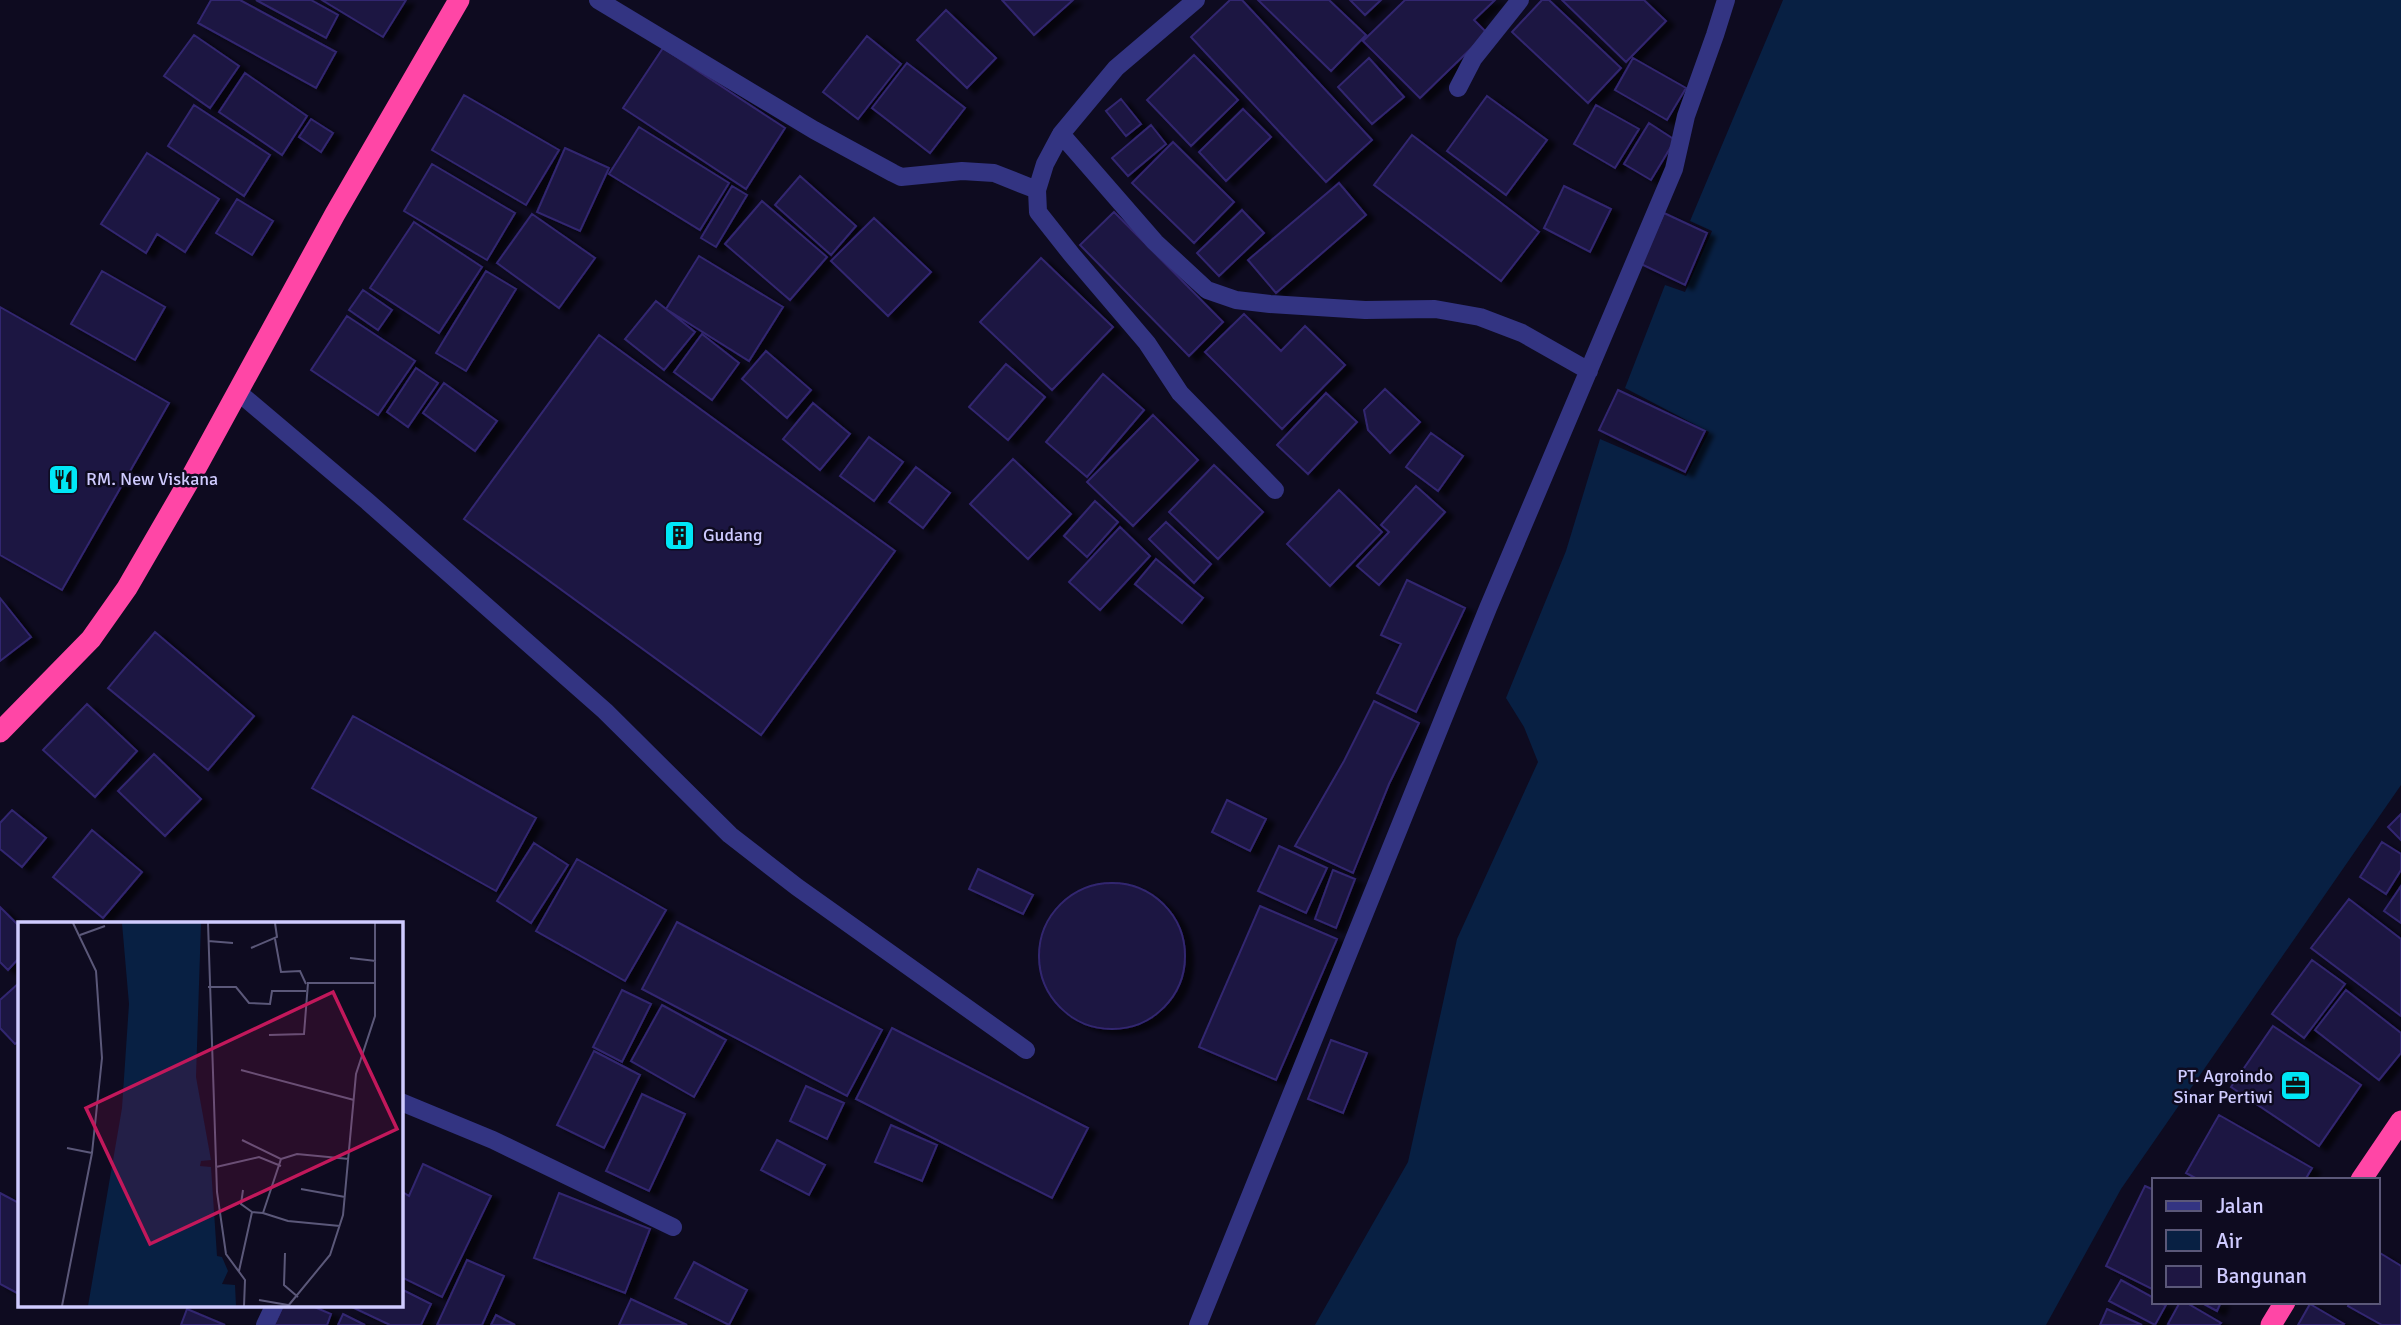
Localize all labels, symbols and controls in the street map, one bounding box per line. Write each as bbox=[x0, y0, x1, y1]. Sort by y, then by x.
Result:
restaurant icon: RM. New Viskana bbox=[46, 462, 80, 496]
place label: RM. New Viskana bbox=[86, 468, 218, 490]
building icon: Gudang bbox=[663, 518, 697, 552]
place label: Gudang bbox=[703, 524, 762, 546]
inset map bbox=[18, 922, 402, 1308]
place label: PT. Agroindo Sinar Pertiwi bbox=[2174, 1065, 2273, 1108]
office icon: PT. Agroindo Sinar Pertiwi bbox=[2279, 1069, 2313, 1103]
legend bbox=[2152, 1178, 2380, 1304]
text: Jalan bbox=[2216, 1193, 2264, 1219]
text: Air bbox=[2216, 1228, 2243, 1254]
text: Bangunan bbox=[2216, 1263, 2307, 1289]

